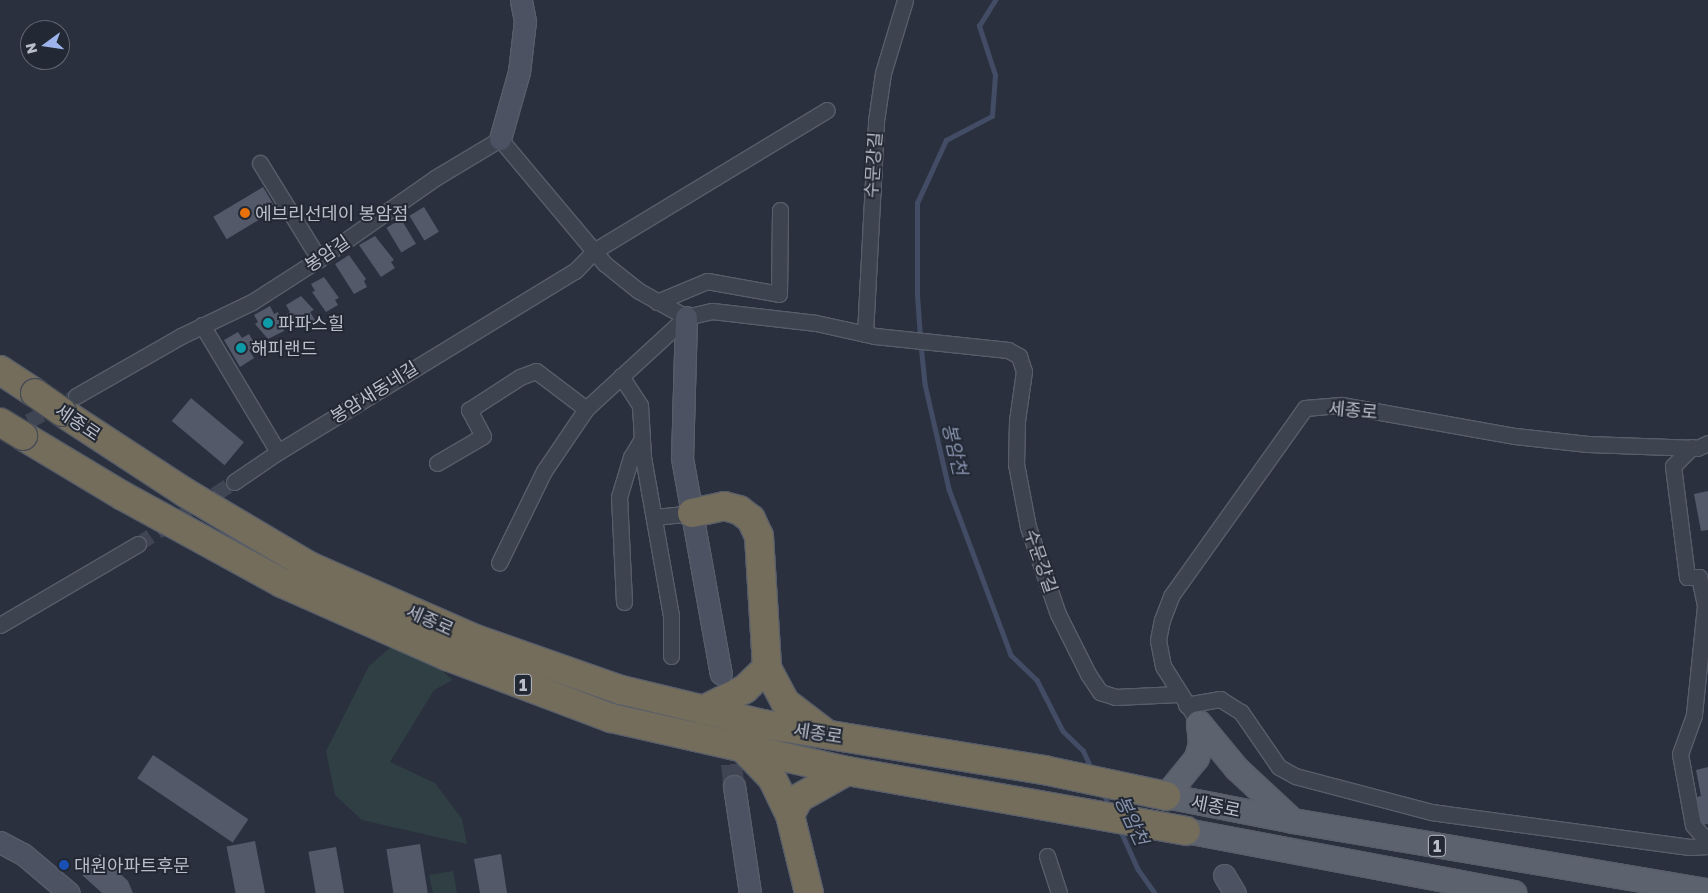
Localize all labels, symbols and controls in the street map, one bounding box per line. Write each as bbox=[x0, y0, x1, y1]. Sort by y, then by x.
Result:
north arrow bbox=[20, 20, 70, 70]
text: N bbox=[21, 41, 40, 56]
street label: 수문강길 bbox=[860, 131, 886, 199]
place label: 에브리선데이 봉암점 bbox=[255, 202, 409, 224]
marker: 에브리선데이 봉암점 bbox=[239, 207, 251, 219]
street label: 봉암길 bbox=[300, 230, 354, 276]
place label: 파파스힐 bbox=[278, 312, 344, 334]
marker: 파파스힐 bbox=[262, 317, 274, 329]
place label: 해피랜드 bbox=[251, 337, 317, 359]
marker: 해피랜드 bbox=[235, 342, 247, 354]
street label: 봉암새동네길 bbox=[326, 357, 422, 427]
street label: 세종로 bbox=[1327, 397, 1379, 423]
street label: 세종로 bbox=[51, 399, 105, 445]
water label: 봉암천 bbox=[938, 421, 972, 477]
street label: 수문강길 bbox=[1020, 526, 1062, 596]
street label: 세종로 bbox=[403, 600, 457, 640]
road number: 1 bbox=[513, 672, 533, 698]
street label: 세종로 bbox=[792, 718, 844, 748]
water label: 봉암천 bbox=[1111, 791, 1153, 849]
street label: 세종로 bbox=[1190, 791, 1242, 821]
road number: 1 bbox=[1427, 832, 1447, 859]
place label: 대원아파트후문 bbox=[74, 854, 190, 876]
marker: 대원아파트후문 bbox=[58, 859, 70, 871]

